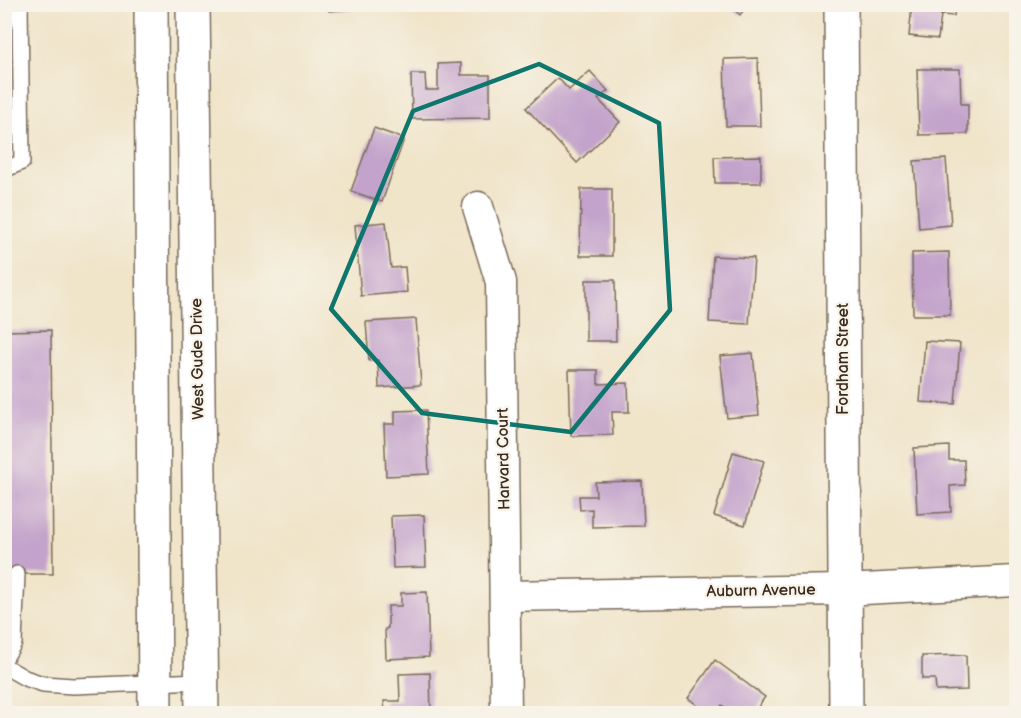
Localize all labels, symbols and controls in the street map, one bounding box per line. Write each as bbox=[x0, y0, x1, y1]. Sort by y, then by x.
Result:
street label: West Gude Drive bbox=[187, 297, 209, 420]
street label: Fordham Street bbox=[834, 303, 853, 415]
street label: Harvard Court bbox=[494, 408, 514, 510]
street label: Auburn Avenue bbox=[706, 581, 816, 601]

